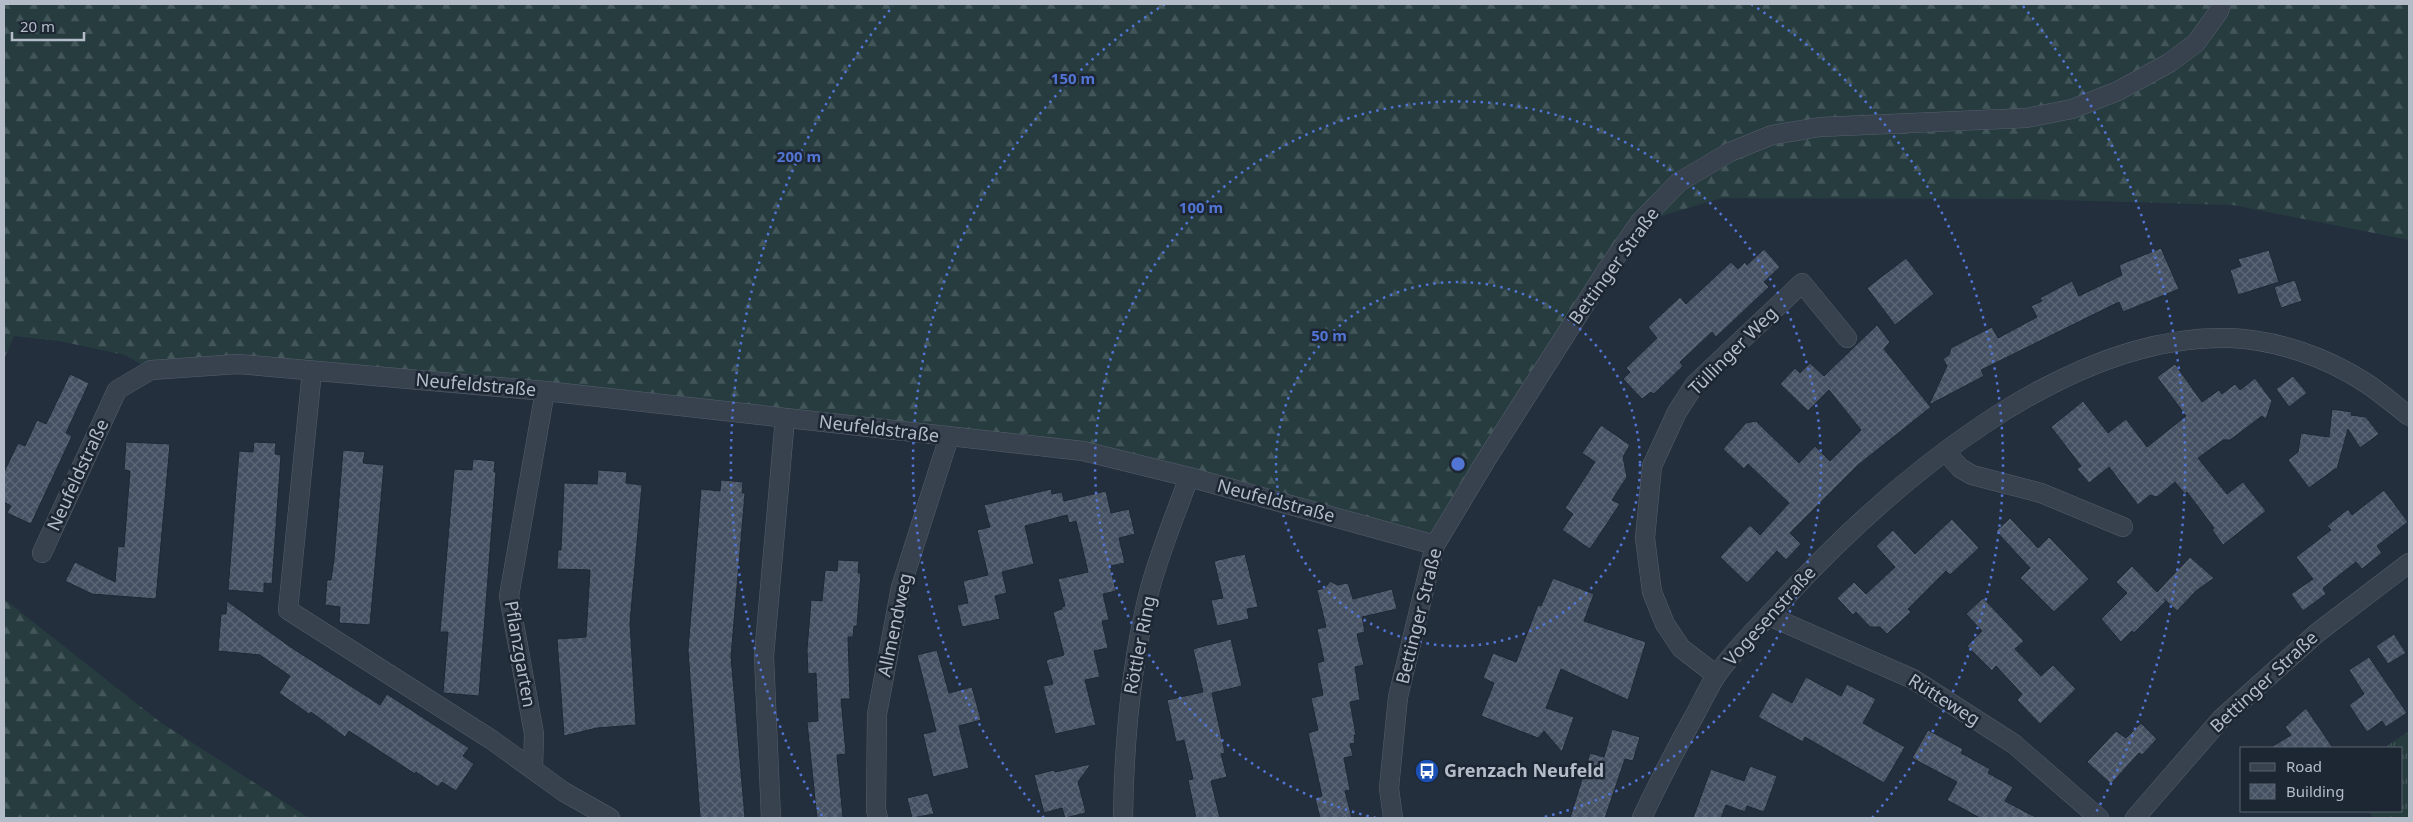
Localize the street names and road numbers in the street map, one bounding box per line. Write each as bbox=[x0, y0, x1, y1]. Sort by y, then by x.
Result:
street label: Bettinger Straße bbox=[1563, 202, 1664, 329]
street label: Tüllinger Weg bbox=[1683, 301, 1782, 400]
street label: Neufeldstraße bbox=[415, 367, 537, 401]
street label: Neufeldstraße bbox=[818, 409, 941, 447]
street label: Neufeldstraße bbox=[41, 415, 114, 534]
street label: Neufeldstraße bbox=[1215, 473, 1338, 527]
street label: Bettinger Straße bbox=[1390, 545, 1446, 686]
street label: Vogesenstraße bbox=[1718, 560, 1820, 670]
street label: Allmendweg bbox=[871, 571, 917, 679]
street label: Röttler Ring bbox=[1118, 593, 1160, 696]
street label: Pflanzgarten bbox=[500, 599, 542, 709]
street label: Bettinger Straße bbox=[2204, 625, 2322, 737]
street label: Rütteweg bbox=[1904, 668, 1985, 731]

